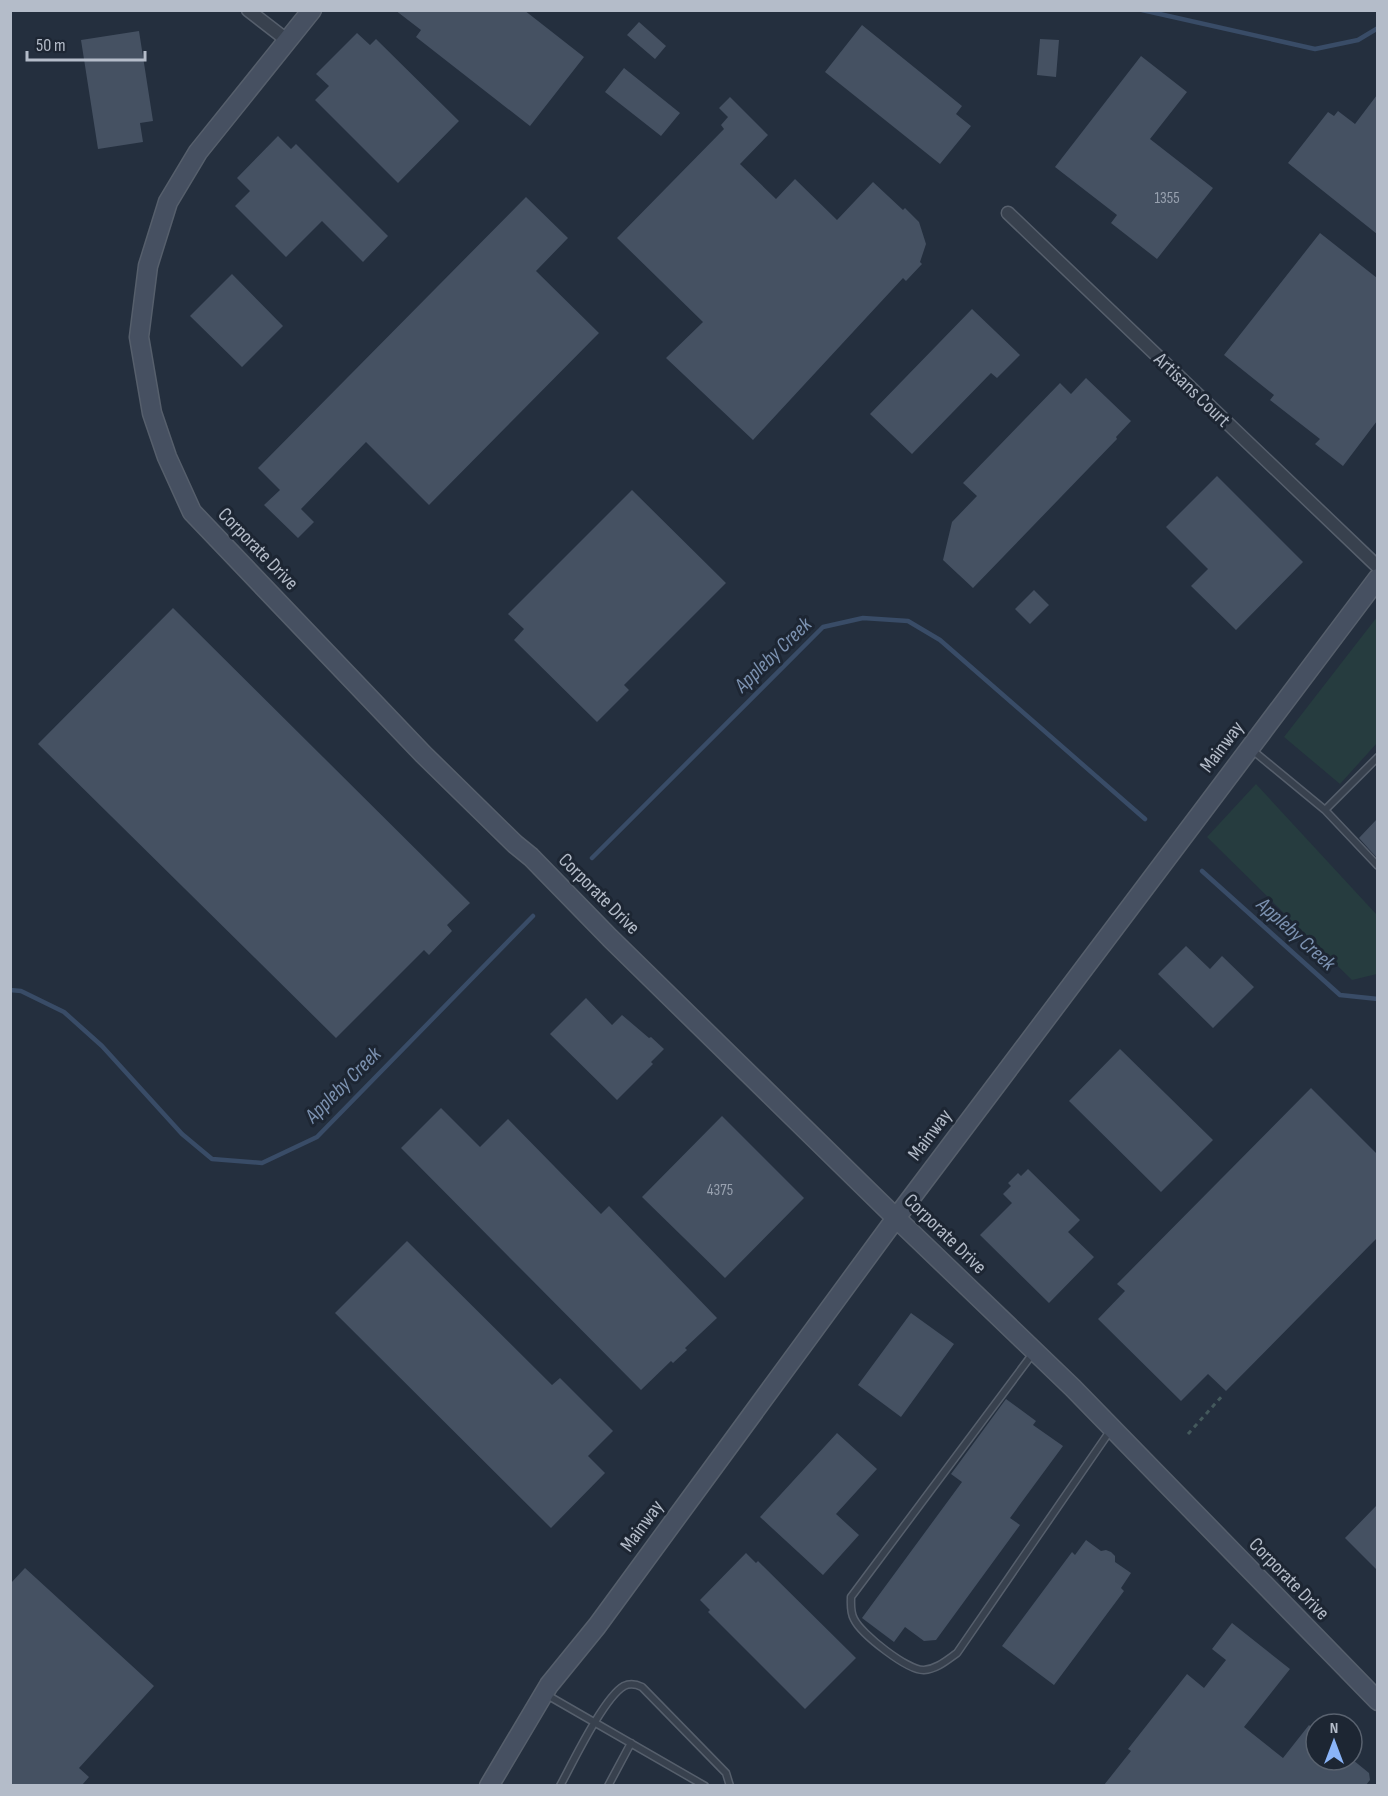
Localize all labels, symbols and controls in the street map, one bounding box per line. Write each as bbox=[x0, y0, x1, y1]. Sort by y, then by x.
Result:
scale bar bbox=[27, 24, 146, 62]
text: 50 m bbox=[36, 35, 66, 56]
house number: 1355 bbox=[1154, 189, 1180, 208]
street label: Artisans Court bbox=[1148, 347, 1235, 432]
street label: Corporate Drive bbox=[213, 503, 303, 595]
water label: Appleby Creek bbox=[729, 611, 818, 699]
street label: Mainway bbox=[1195, 716, 1249, 777]
street label: Corporate Drive bbox=[553, 848, 645, 940]
water label: Appleby Creek bbox=[1251, 891, 1341, 977]
water label: Appleby Creek bbox=[299, 1041, 387, 1129]
street label: Mainway bbox=[903, 1104, 957, 1165]
house number: 4375 bbox=[707, 1181, 733, 1200]
street label: Corporate Drive bbox=[899, 1189, 991, 1279]
street label: Mainway bbox=[615, 1495, 669, 1557]
street label: Corporate Drive bbox=[1244, 1533, 1334, 1625]
north arrow bbox=[1304, 1712, 1364, 1772]
text: N bbox=[1330, 1719, 1338, 1738]

